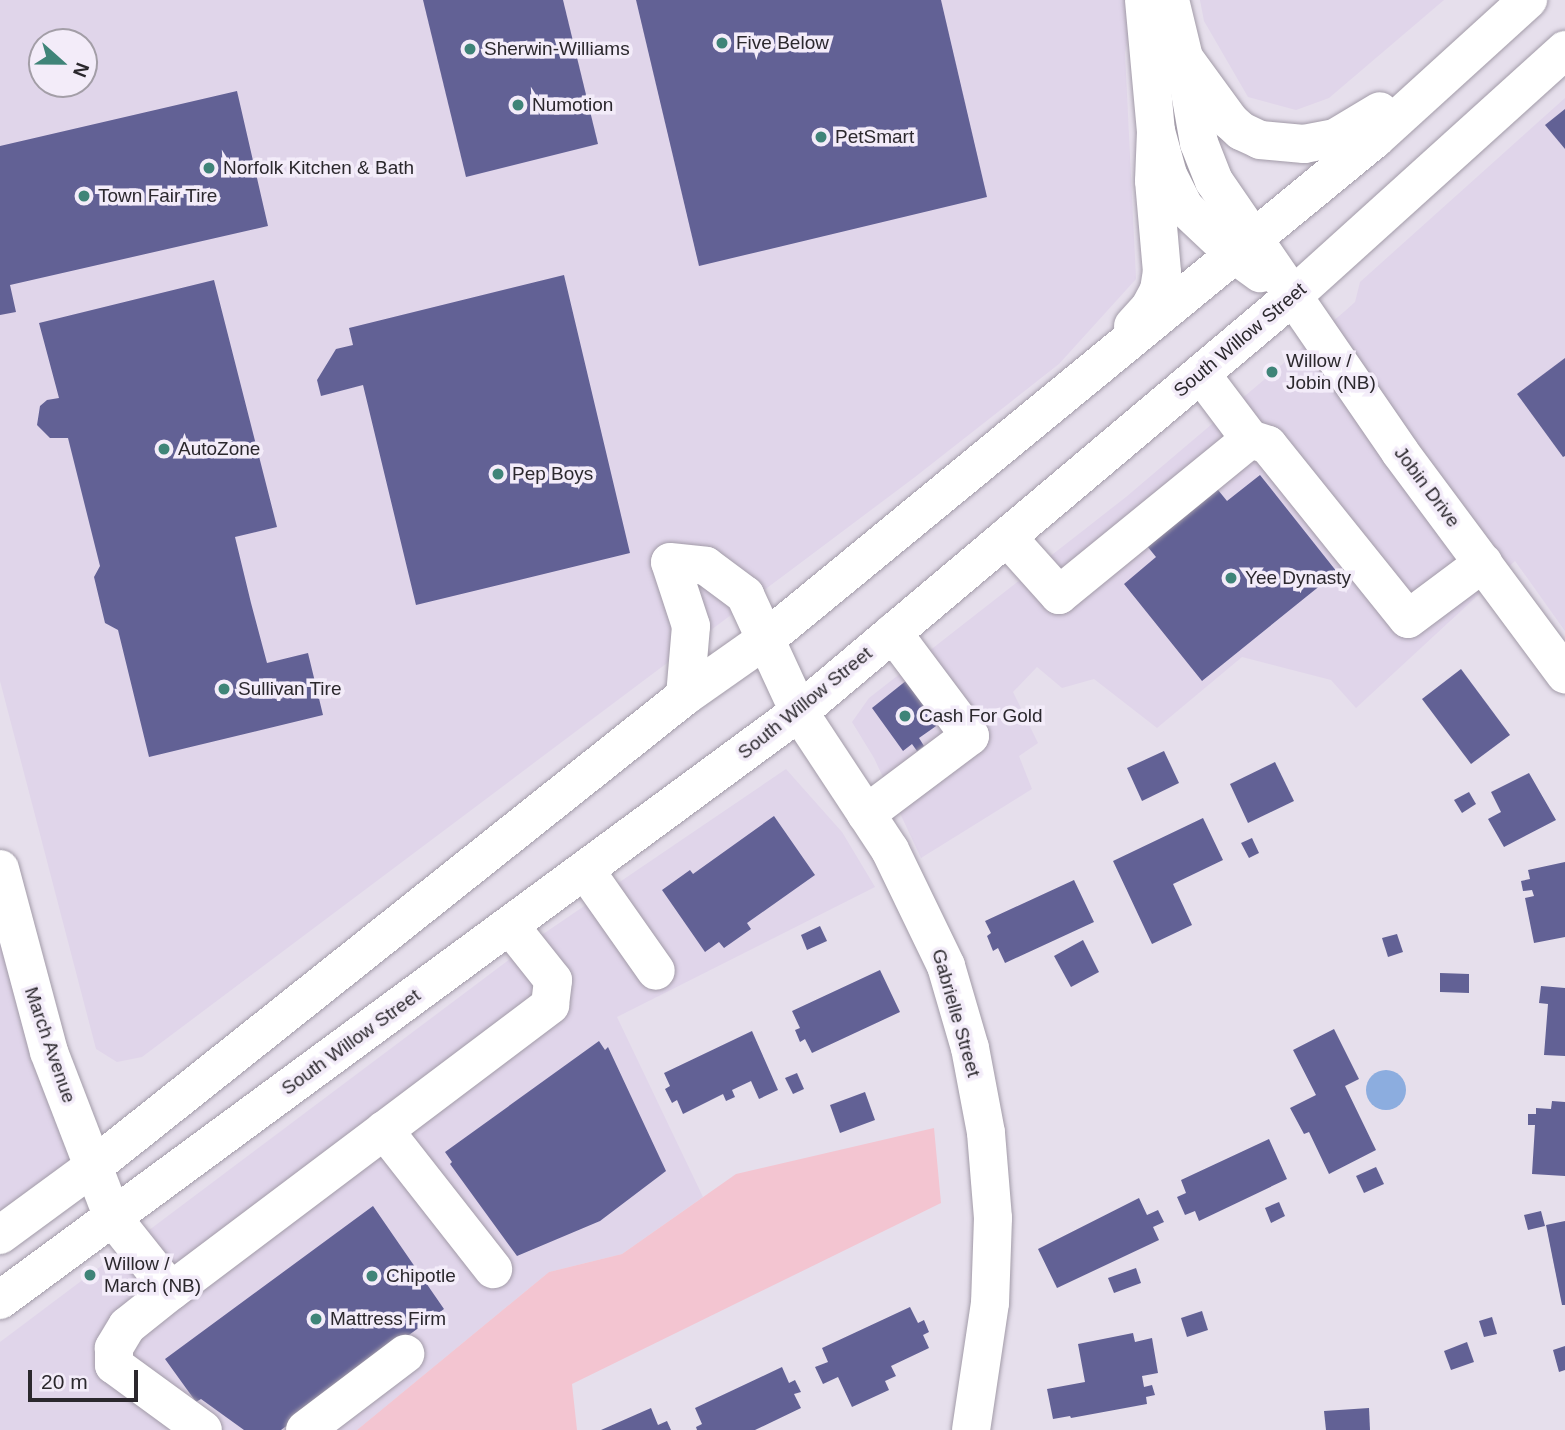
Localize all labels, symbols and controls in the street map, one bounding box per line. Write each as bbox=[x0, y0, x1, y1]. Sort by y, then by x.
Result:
north arrow bbox=[28, 28, 98, 98]
place label: Five Below bbox=[736, 32, 829, 54]
marker: Five Below bbox=[714, 35, 730, 51]
place label: Sherwin-Williams bbox=[484, 38, 630, 60]
marker: Sherwin-Williams bbox=[462, 41, 478, 57]
text: N bbox=[69, 60, 93, 80]
place label: Numotion bbox=[532, 94, 613, 116]
marker: Numotion bbox=[510, 97, 526, 113]
place label: PetSmart bbox=[835, 126, 914, 148]
marker: PetSmart bbox=[813, 129, 829, 145]
place label: Norfolk Kitchen & Bath bbox=[223, 157, 414, 179]
marker: Norfolk Kitchen & Bath bbox=[201, 160, 217, 176]
place label: Town Fair Tire bbox=[98, 185, 218, 207]
marker: Town Fair Tire bbox=[76, 188, 92, 204]
street label: South Willow Street bbox=[1169, 278, 1311, 402]
place label: Willow / Jobin (NB) bbox=[1286, 350, 1376, 394]
marker: Willow / Jobin (NB) bbox=[1264, 364, 1280, 380]
place label: AutoZone bbox=[178, 438, 260, 460]
marker: AutoZone bbox=[156, 441, 172, 457]
street label: Jobin Drive bbox=[1389, 442, 1465, 532]
place label: Pep Boys bbox=[512, 463, 593, 485]
marker: Pep Boys bbox=[490, 466, 506, 482]
place label: Yee Dynasty bbox=[1245, 567, 1351, 589]
marker: Yee Dynasty bbox=[1223, 570, 1239, 586]
street label: South Willow Street bbox=[733, 642, 877, 764]
place label: Sullivan Tire bbox=[238, 678, 342, 700]
marker: Sullivan Tire bbox=[216, 681, 232, 697]
place label: Cash For Gold bbox=[919, 705, 1043, 727]
marker: Cash For Gold bbox=[897, 708, 913, 724]
street label: Gabrielle Street bbox=[927, 946, 985, 1080]
street label: March Avenue bbox=[19, 984, 81, 1106]
street label: South Willow Street bbox=[277, 984, 425, 1100]
place label: Willow / March (NB) bbox=[104, 1253, 201, 1297]
place label: Chipotle bbox=[386, 1265, 456, 1287]
marker: Willow / March (NB) bbox=[82, 1267, 98, 1283]
marker: Chipotle bbox=[364, 1268, 380, 1284]
place label: Mattress Firm bbox=[330, 1308, 446, 1330]
marker: Mattress Firm bbox=[308, 1311, 324, 1327]
scale bar bbox=[32, 1356, 142, 1400]
text: 20 m bbox=[41, 1370, 88, 1393]

